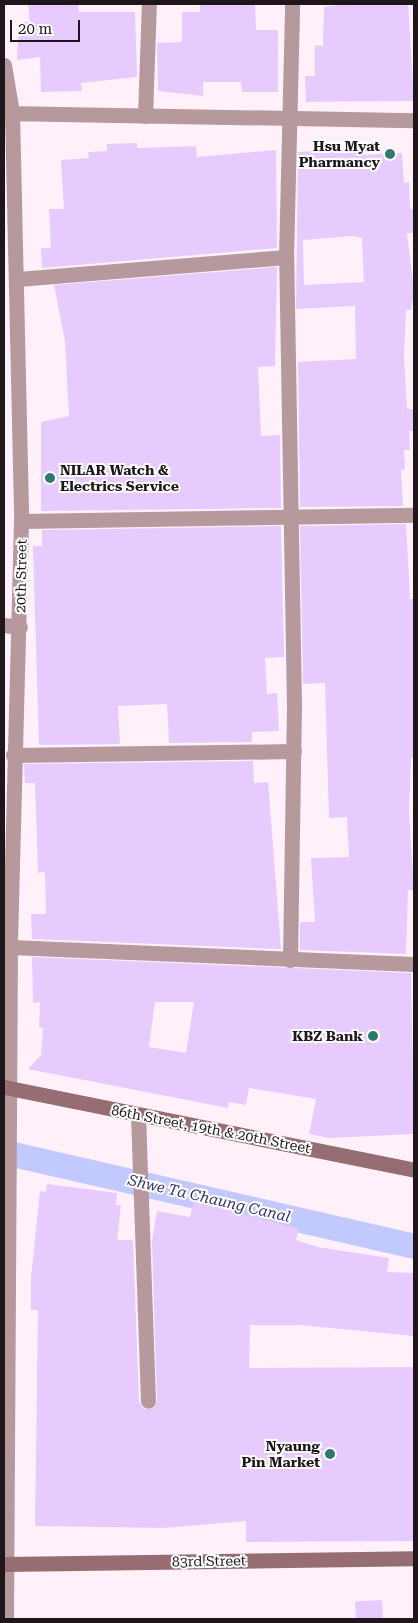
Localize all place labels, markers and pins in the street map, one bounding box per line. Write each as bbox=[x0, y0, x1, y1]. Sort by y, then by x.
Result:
place label: Hsu Myat Pharmancy bbox=[299, 138, 380, 170]
marker: Hsu Myat Pharmancy bbox=[384, 148, 396, 160]
place label: NILAR Watch & Electrics Service bbox=[60, 462, 179, 494]
marker: NILAR Watch & Electrics Service bbox=[44, 472, 56, 484]
place label: KBZ Bank bbox=[292, 1028, 363, 1044]
marker: KBZ Bank bbox=[367, 1030, 379, 1042]
place label: Nyaung Pin Market bbox=[241, 1438, 320, 1470]
marker: Nyaung Pin Market bbox=[324, 1448, 336, 1460]

